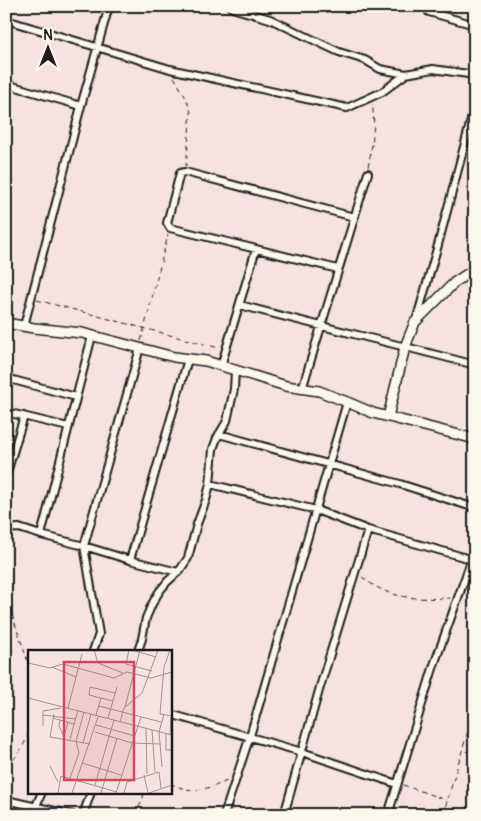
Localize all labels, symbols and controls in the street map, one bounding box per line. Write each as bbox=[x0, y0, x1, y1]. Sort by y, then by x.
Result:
north arrow bbox=[22, 22, 72, 72]
text: N bbox=[43, 27, 53, 44]
inset map bbox=[28, 650, 171, 794]

